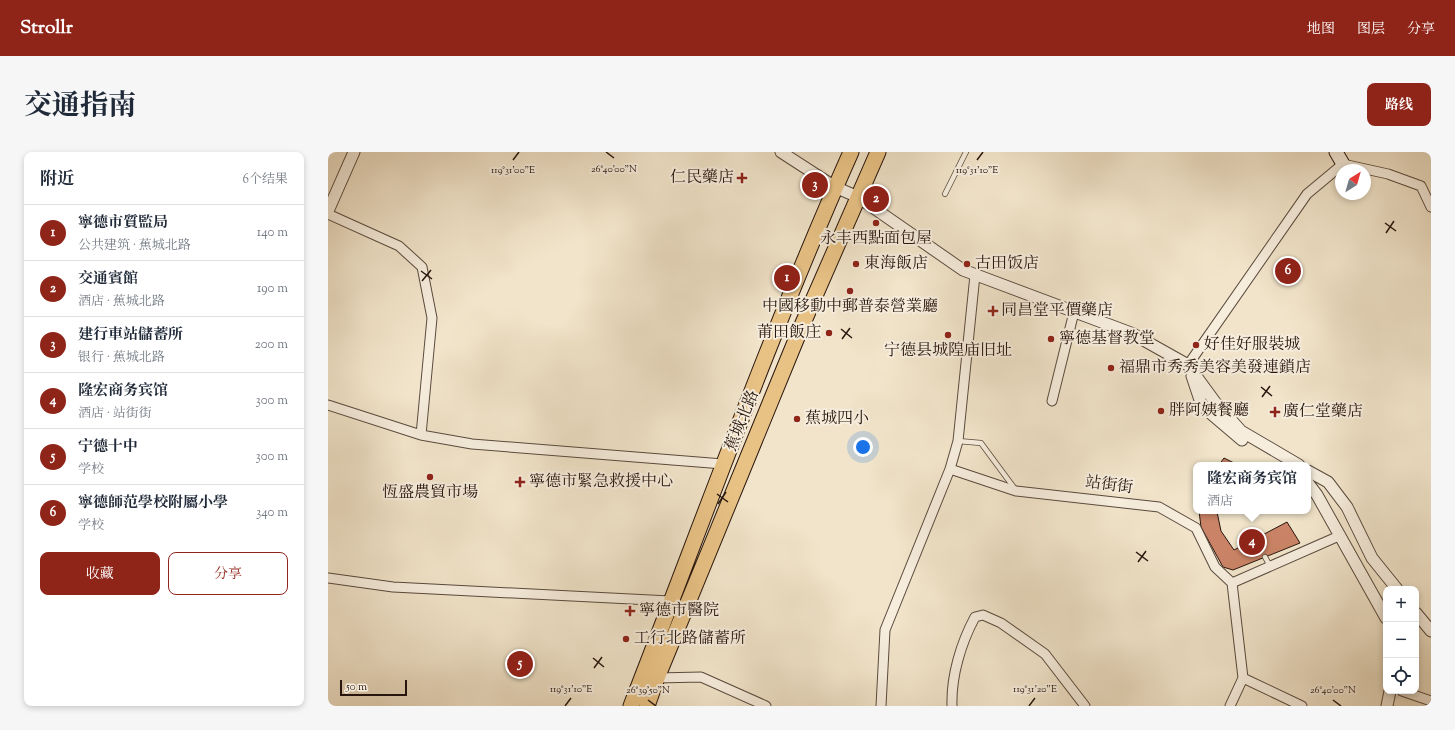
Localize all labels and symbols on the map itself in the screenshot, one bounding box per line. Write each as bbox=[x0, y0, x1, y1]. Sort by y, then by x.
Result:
text: 26°40'00"N bbox=[591, 162, 637, 177]
text: 119°31'00"E bbox=[491, 163, 535, 178]
text: 119°31'10"E bbox=[956, 163, 998, 178]
north arrow bbox=[1335, 164, 1371, 200]
place label: 仁民藥店 bbox=[670, 167, 734, 190]
pin: 3 bbox=[802, 170, 828, 200]
marker: 仁民藥店 bbox=[737, 173, 747, 183]
pin: 2 bbox=[863, 184, 889, 214]
marker: 永丰西點面包屋 bbox=[871, 218, 881, 228]
place label: 永丰西點面包屋 bbox=[820, 228, 932, 251]
place label: 東海飯店 bbox=[864, 253, 928, 276]
place label: 古田饭店 bbox=[975, 253, 1039, 276]
pin: 6 bbox=[1275, 256, 1301, 286]
marker: 東海飯店 bbox=[851, 259, 861, 269]
marker: 古田饭店 bbox=[962, 259, 972, 269]
pin: 1 bbox=[774, 263, 800, 293]
marker: 中國移動中郵普泰營業廳 bbox=[845, 286, 855, 296]
place label: 中國移動中郵普泰營業廳 bbox=[762, 296, 938, 319]
place label: 同昌堂平價藥店 bbox=[1001, 300, 1113, 323]
marker: 同昌堂平價藥店 bbox=[988, 306, 998, 316]
place label: 莆田飯庄 bbox=[757, 322, 821, 345]
marker: 莆田飯庄 bbox=[824, 328, 834, 338]
place label: 寧德基督教堂 bbox=[1059, 328, 1155, 351]
marker: 宁德县城隍庙旧址 bbox=[943, 330, 953, 340]
marker: 寧德基督教堂 bbox=[1046, 334, 1056, 344]
place label: 好佳好服裝城 bbox=[1204, 334, 1300, 357]
place label: 宁德县城隍庙旧址 bbox=[884, 340, 1012, 363]
marker: 好佳好服裝城 bbox=[1191, 340, 1201, 350]
place label: 福鼎市秀秀美容美發連鎖店 bbox=[1119, 357, 1311, 380]
marker: 福鼎市秀秀美容美發連鎖店 bbox=[1106, 363, 1116, 373]
street label: 蕉城北路 bbox=[720, 387, 766, 455]
place label: 胖阿姨餐廳 bbox=[1169, 400, 1249, 423]
place label: 廣仁堂藥店 bbox=[1283, 401, 1363, 424]
marker: 胖阿姨餐廳 bbox=[1156, 406, 1166, 416]
marker: 廣仁堂藥店 bbox=[1270, 407, 1280, 417]
place label: 蕉城四小 bbox=[805, 408, 869, 431]
marker: 蕉城四小 bbox=[792, 414, 802, 424]
your location bbox=[853, 437, 873, 457]
place label: 寧德市緊急救援中心 bbox=[529, 471, 673, 494]
marker: 恆盛農貿市場 bbox=[425, 472, 435, 482]
street label: 站街街 bbox=[1084, 472, 1134, 500]
marker: 寧德市緊急救援中心 bbox=[514, 476, 526, 488]
place label: 恆盛農貿市場 bbox=[382, 482, 478, 505]
pin: 4 bbox=[1239, 527, 1265, 557]
place label: 寧德市醫院 bbox=[639, 600, 719, 623]
marker: 寧德市醫院 bbox=[624, 605, 636, 617]
place label: 工行北路儲蓄所 bbox=[634, 628, 746, 651]
marker: 工行北路儲蓄所 bbox=[621, 634, 631, 644]
pin: 5 bbox=[507, 649, 533, 679]
scale bar bbox=[340, 678, 407, 697]
text: 119°31'10"E bbox=[550, 682, 592, 697]
text: 119°31'20"E bbox=[1013, 682, 1057, 697]
text: 26°39'50"N bbox=[626, 683, 670, 698]
text: 26°40'00"N bbox=[1310, 683, 1356, 698]

